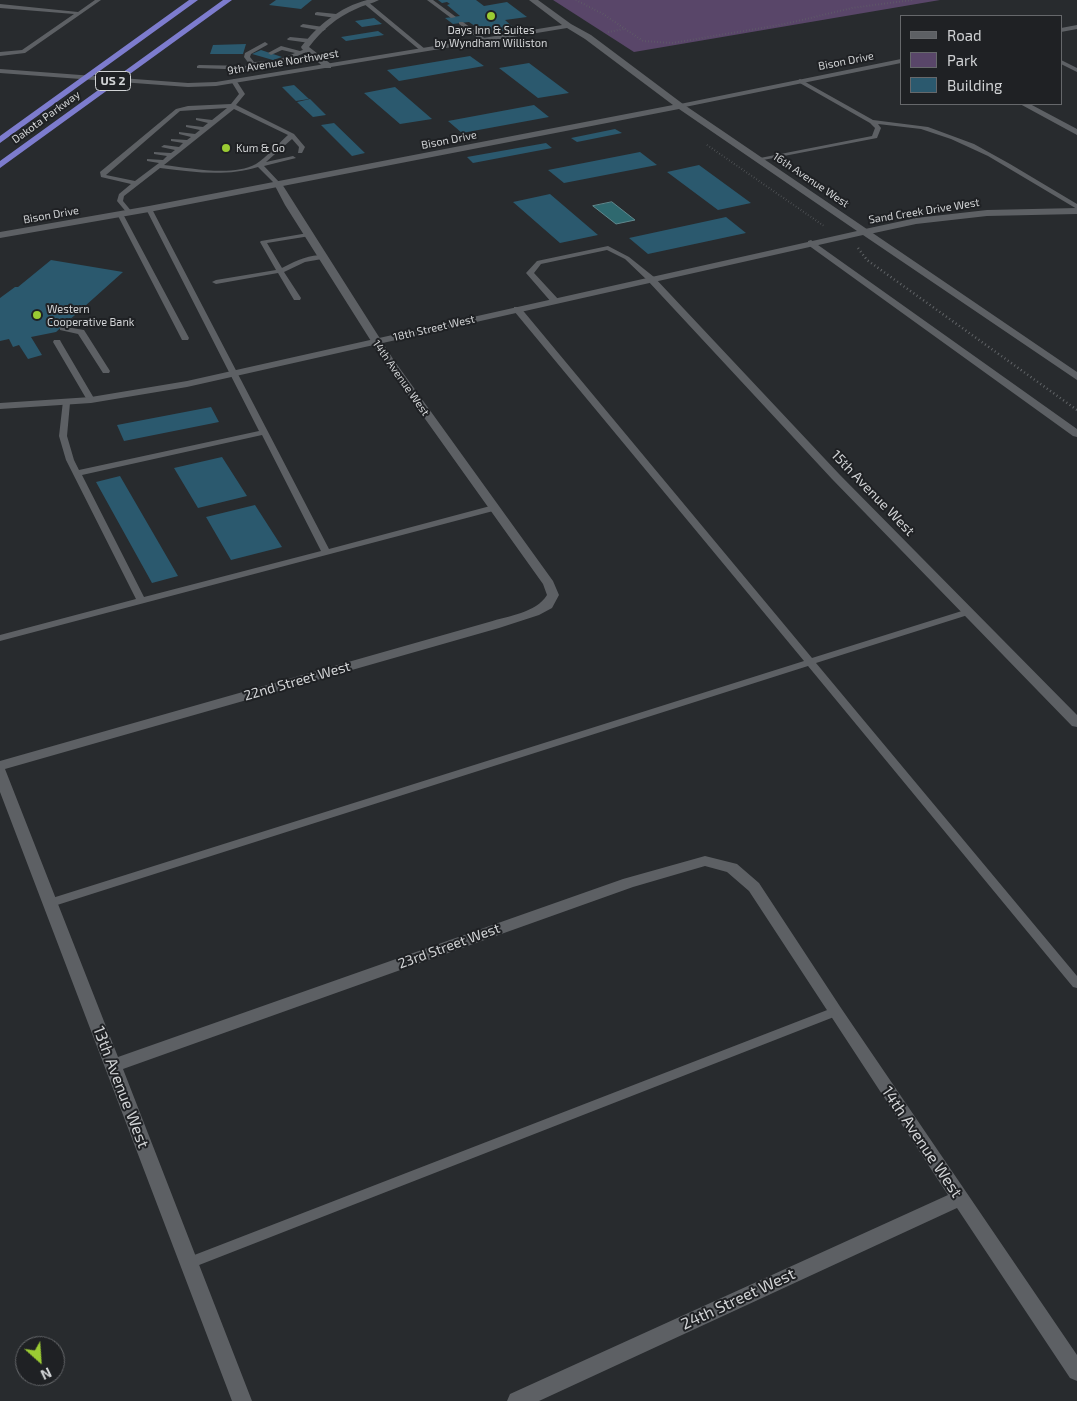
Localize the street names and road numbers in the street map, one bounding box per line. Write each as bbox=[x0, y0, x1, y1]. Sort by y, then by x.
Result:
street label: 9th Avenue Northwest bbox=[226, 47, 340, 77]
street label: Bison Drive bbox=[817, 49, 875, 73]
road number: US 2 bbox=[96, 72, 130, 90]
street label: Dakota Parkway bbox=[9, 88, 83, 146]
street label: Bison Drive bbox=[420, 128, 478, 152]
street label: 16th Avenue West bbox=[770, 150, 852, 210]
street label: Sand Creek Drive West bbox=[868, 196, 980, 226]
street label: Bison Drive bbox=[22, 204, 80, 226]
street label: 18th Street West bbox=[392, 312, 476, 344]
street label: 14th Avenue West bbox=[370, 338, 432, 418]
street label: 15th Avenue West bbox=[828, 447, 918, 539]
street label: 22nd Street West bbox=[242, 658, 352, 704]
street label: 23rd Street West bbox=[396, 920, 502, 972]
street label: 13th Avenue West bbox=[89, 1023, 153, 1151]
street label: 14th Avenue West bbox=[878, 1083, 966, 1201]
street label: 24th Street West bbox=[678, 1264, 798, 1334]

